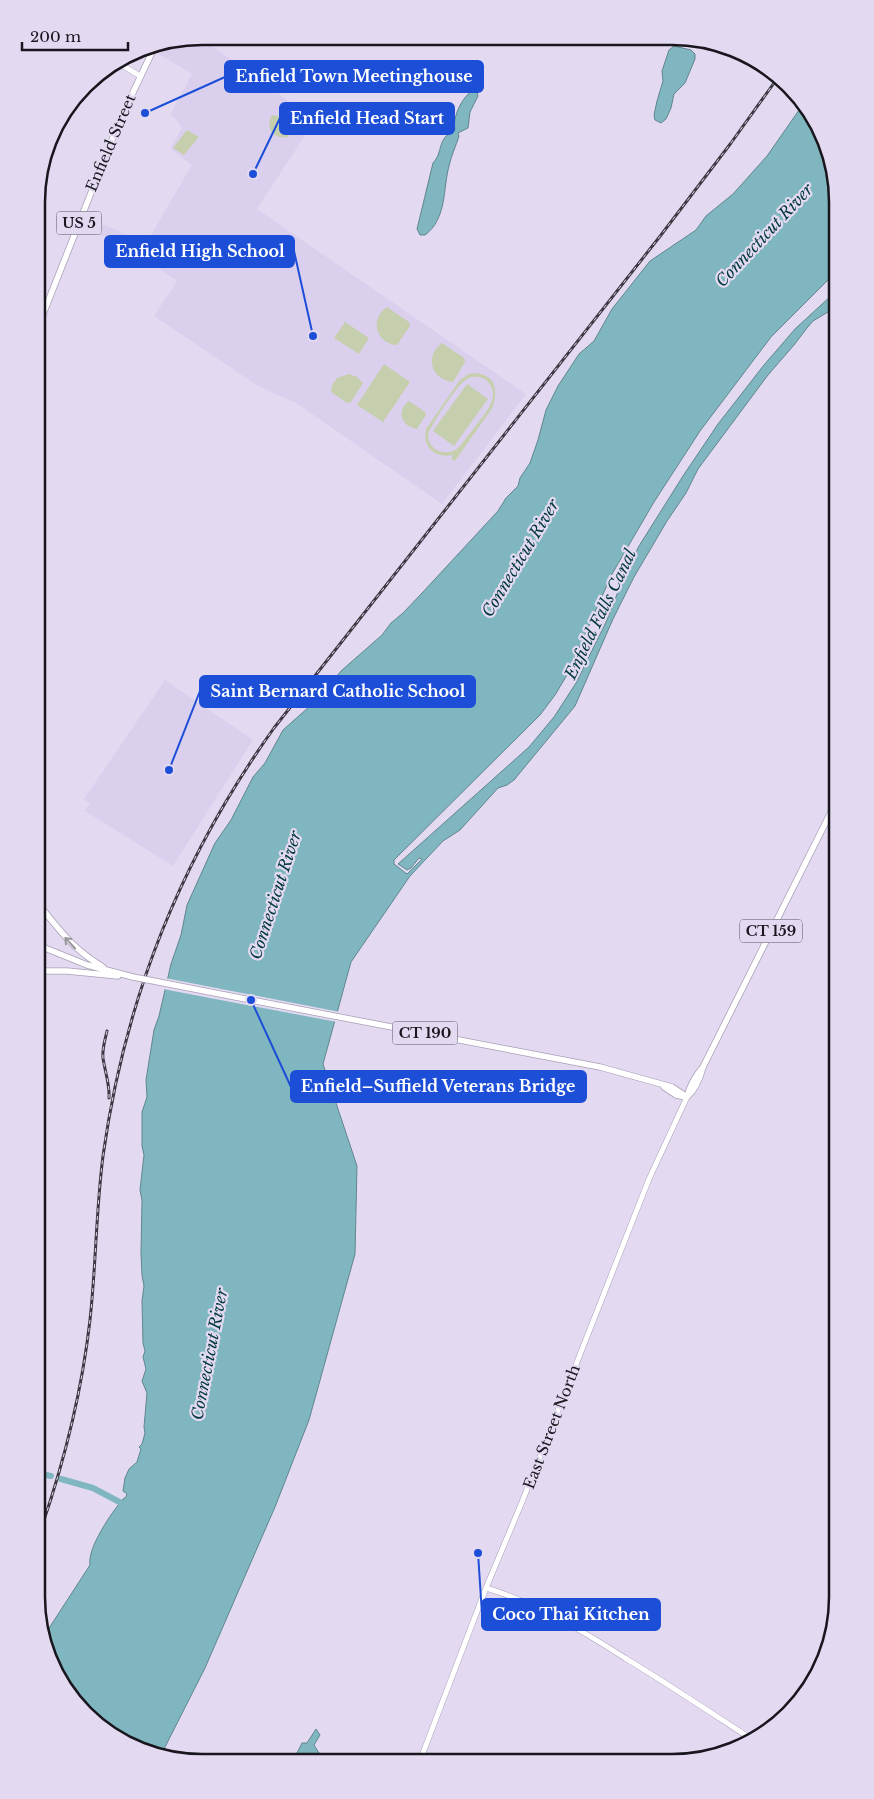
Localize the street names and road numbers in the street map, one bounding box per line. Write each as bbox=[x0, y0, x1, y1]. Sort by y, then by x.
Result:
street label: Enfield Street bbox=[81, 91, 140, 194]
road number: US 5 bbox=[56, 212, 102, 234]
road number: CT 159 bbox=[740, 919, 802, 942]
road number: CT 190 bbox=[392, 1021, 458, 1044]
street label: East Street North bbox=[519, 1362, 584, 1492]

